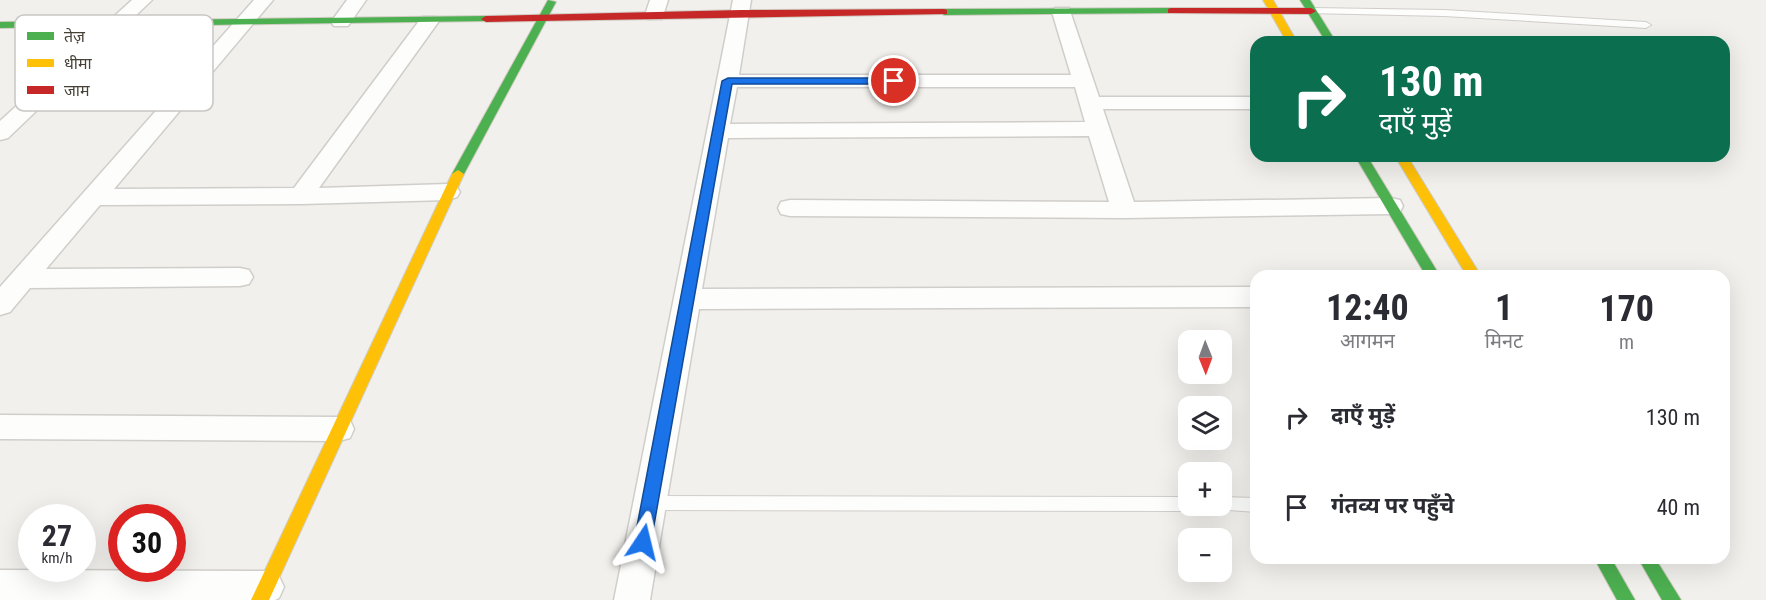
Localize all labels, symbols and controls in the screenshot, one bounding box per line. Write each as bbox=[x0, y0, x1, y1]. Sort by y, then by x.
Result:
legend bbox=[15, 15, 213, 111]
text: तेज़ bbox=[64, 27, 86, 46]
text: धीमा bbox=[64, 54, 93, 73]
pin bbox=[868, 55, 919, 106]
text: 130 m bbox=[1379, 57, 1484, 106]
icon: right bbox=[1280, 60, 1358, 138]
icon: arrive bbox=[877, 64, 910, 97]
text: जाम bbox=[64, 81, 90, 100]
text: दाएँ मुड़ें bbox=[1379, 107, 1452, 139]
text: 12:40 bbox=[1326, 287, 1409, 329]
text: 1 bbox=[1495, 287, 1513, 329]
text: 170 bbox=[1599, 288, 1654, 330]
text: आगमन bbox=[1340, 329, 1395, 353]
text: मिनट bbox=[1485, 329, 1523, 353]
north arrow bbox=[1178, 330, 1232, 384]
map controls bbox=[1178, 330, 1232, 582]
text: m bbox=[1619, 330, 1634, 354]
button: layers bbox=[1178, 396, 1232, 450]
icon: right bbox=[1280, 401, 1313, 434]
text: दाएँ मुड़ें bbox=[1331, 403, 1395, 428]
text: 130 m bbox=[1646, 405, 1700, 430]
button: + bbox=[1178, 462, 1232, 516]
icon: arrive bbox=[1280, 491, 1313, 524]
text: गंतव्य पर पहुँचे bbox=[1331, 493, 1454, 518]
text: 40 m bbox=[1657, 495, 1700, 520]
speed limit sign: 30 bbox=[108, 504, 186, 582]
position arrow bbox=[611, 510, 675, 574]
text: 27 bbox=[42, 518, 72, 553]
button: − bbox=[1178, 528, 1232, 582]
text: km/h bbox=[42, 549, 72, 567]

